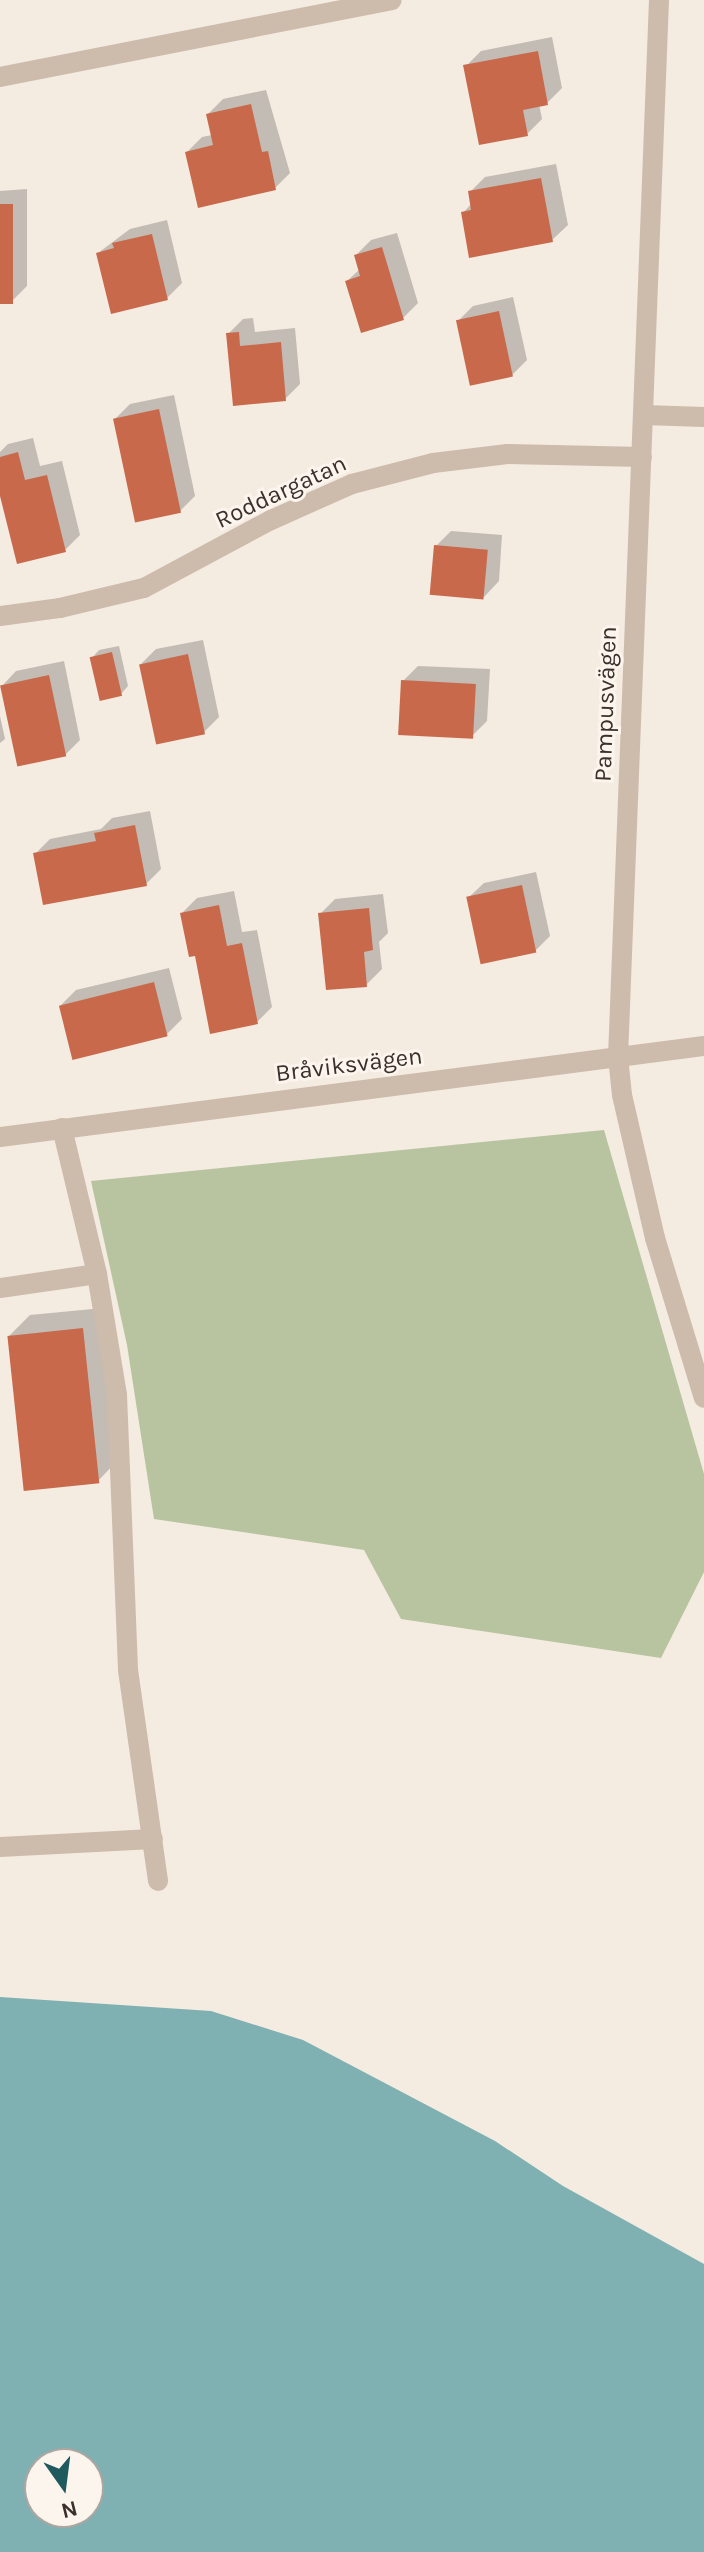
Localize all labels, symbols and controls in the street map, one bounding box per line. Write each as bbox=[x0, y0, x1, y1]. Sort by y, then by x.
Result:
street label: Roddargatan bbox=[211, 449, 351, 535]
street label: Pampusvägen bbox=[589, 626, 623, 782]
street label: Bråviksvägen bbox=[274, 1042, 424, 1088]
north arrow bbox=[24, 2448, 104, 2528]
text: N bbox=[59, 2495, 80, 2524]

